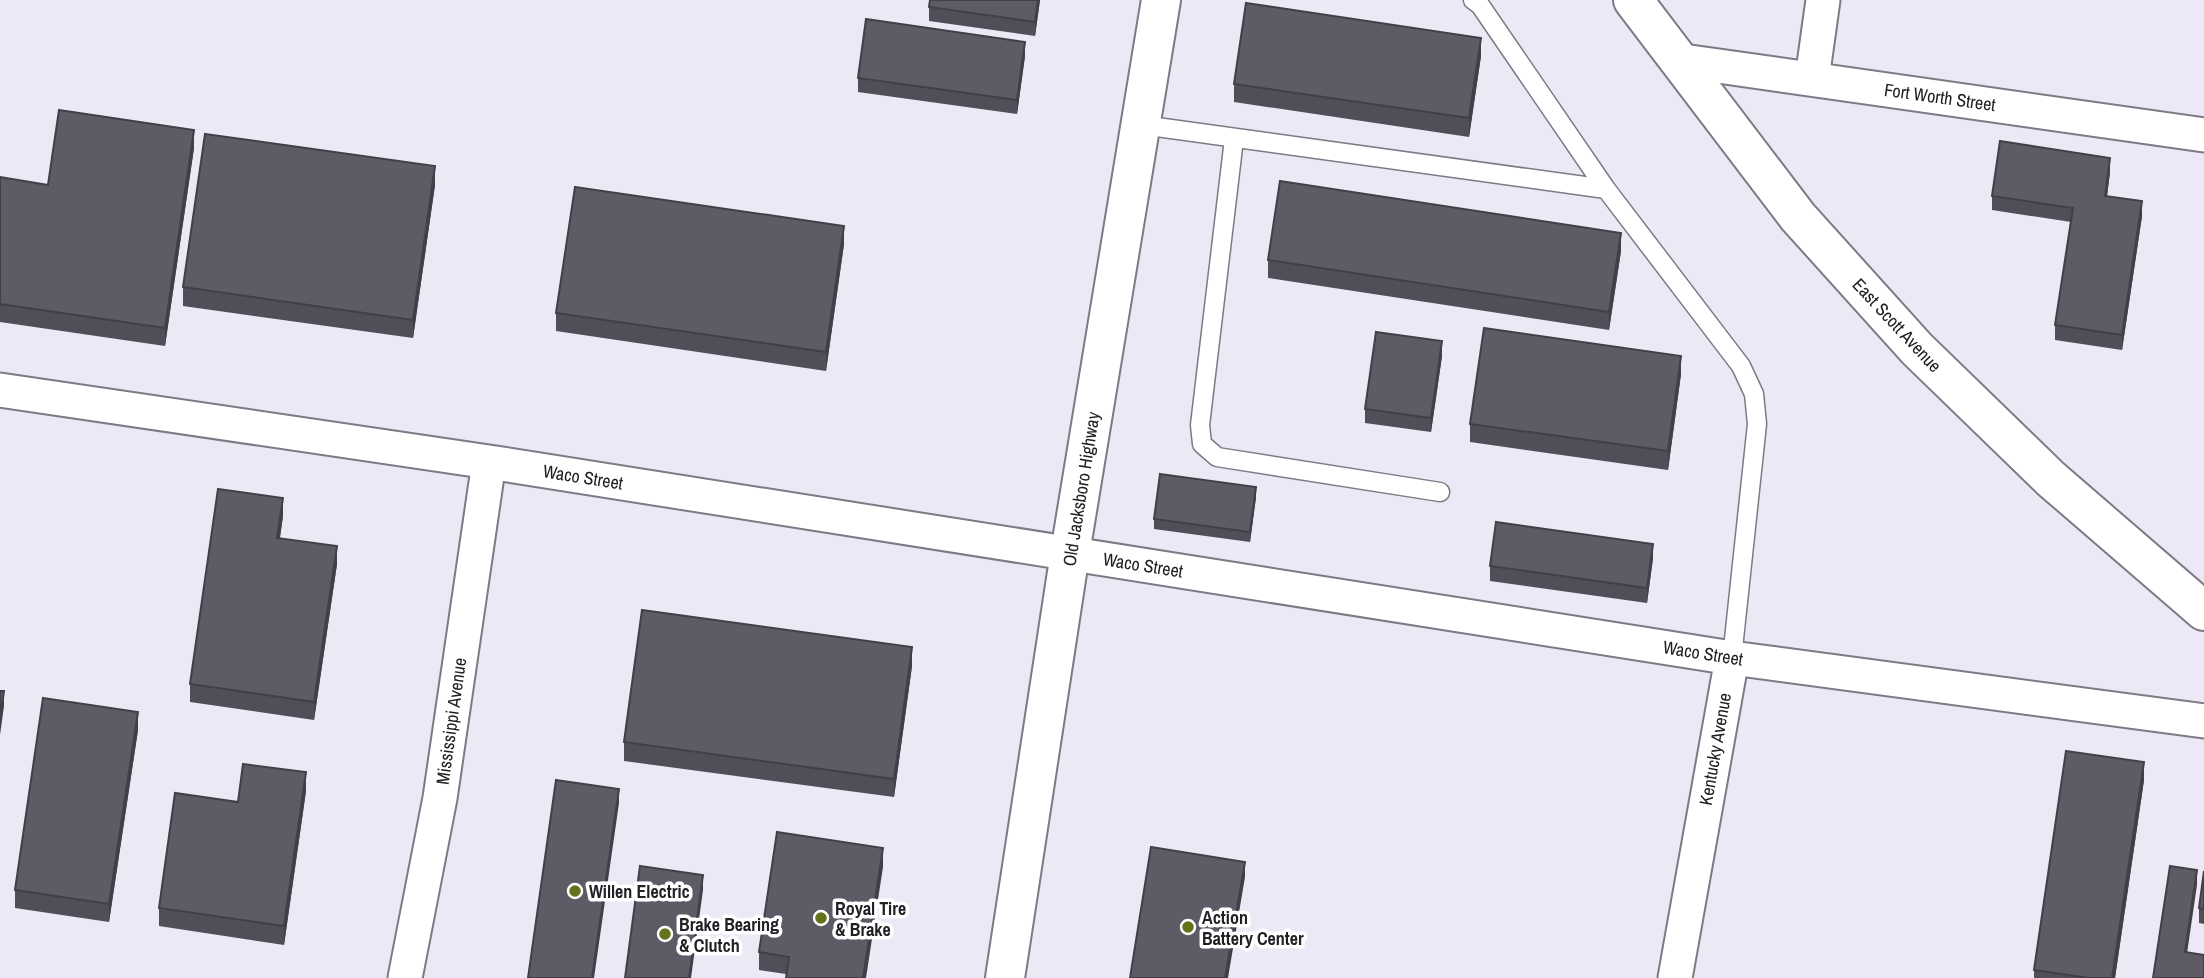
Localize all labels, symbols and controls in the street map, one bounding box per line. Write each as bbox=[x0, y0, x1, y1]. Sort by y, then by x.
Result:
street label: Fort Worth Street bbox=[1883, 77, 1997, 117]
street label: East Scott Avenue bbox=[1847, 272, 1947, 378]
street label: Old Jacksboro Highway bbox=[1056, 409, 1106, 568]
street label: Waco Street bbox=[541, 458, 625, 496]
street label: Waco Street bbox=[1101, 546, 1185, 584]
street label: Waco Street bbox=[1661, 634, 1745, 672]
street label: Mississippi Avenue bbox=[430, 656, 472, 786]
street label: Kentucky Avenue bbox=[1693, 691, 1737, 807]
place label: Willen Electric bbox=[589, 879, 690, 904]
marker: Willen Electric bbox=[567, 883, 583, 899]
place label: Royal Tire & Brake bbox=[835, 896, 906, 942]
place label: Action Battery Center bbox=[1202, 905, 1304, 951]
marker: Royal Tire & Brake bbox=[813, 910, 829, 926]
place label: Brake Bearing & Clutch bbox=[679, 912, 779, 958]
marker: Action Battery Center bbox=[1180, 919, 1196, 935]
marker: Brake Bearing & Clutch bbox=[657, 926, 673, 942]

